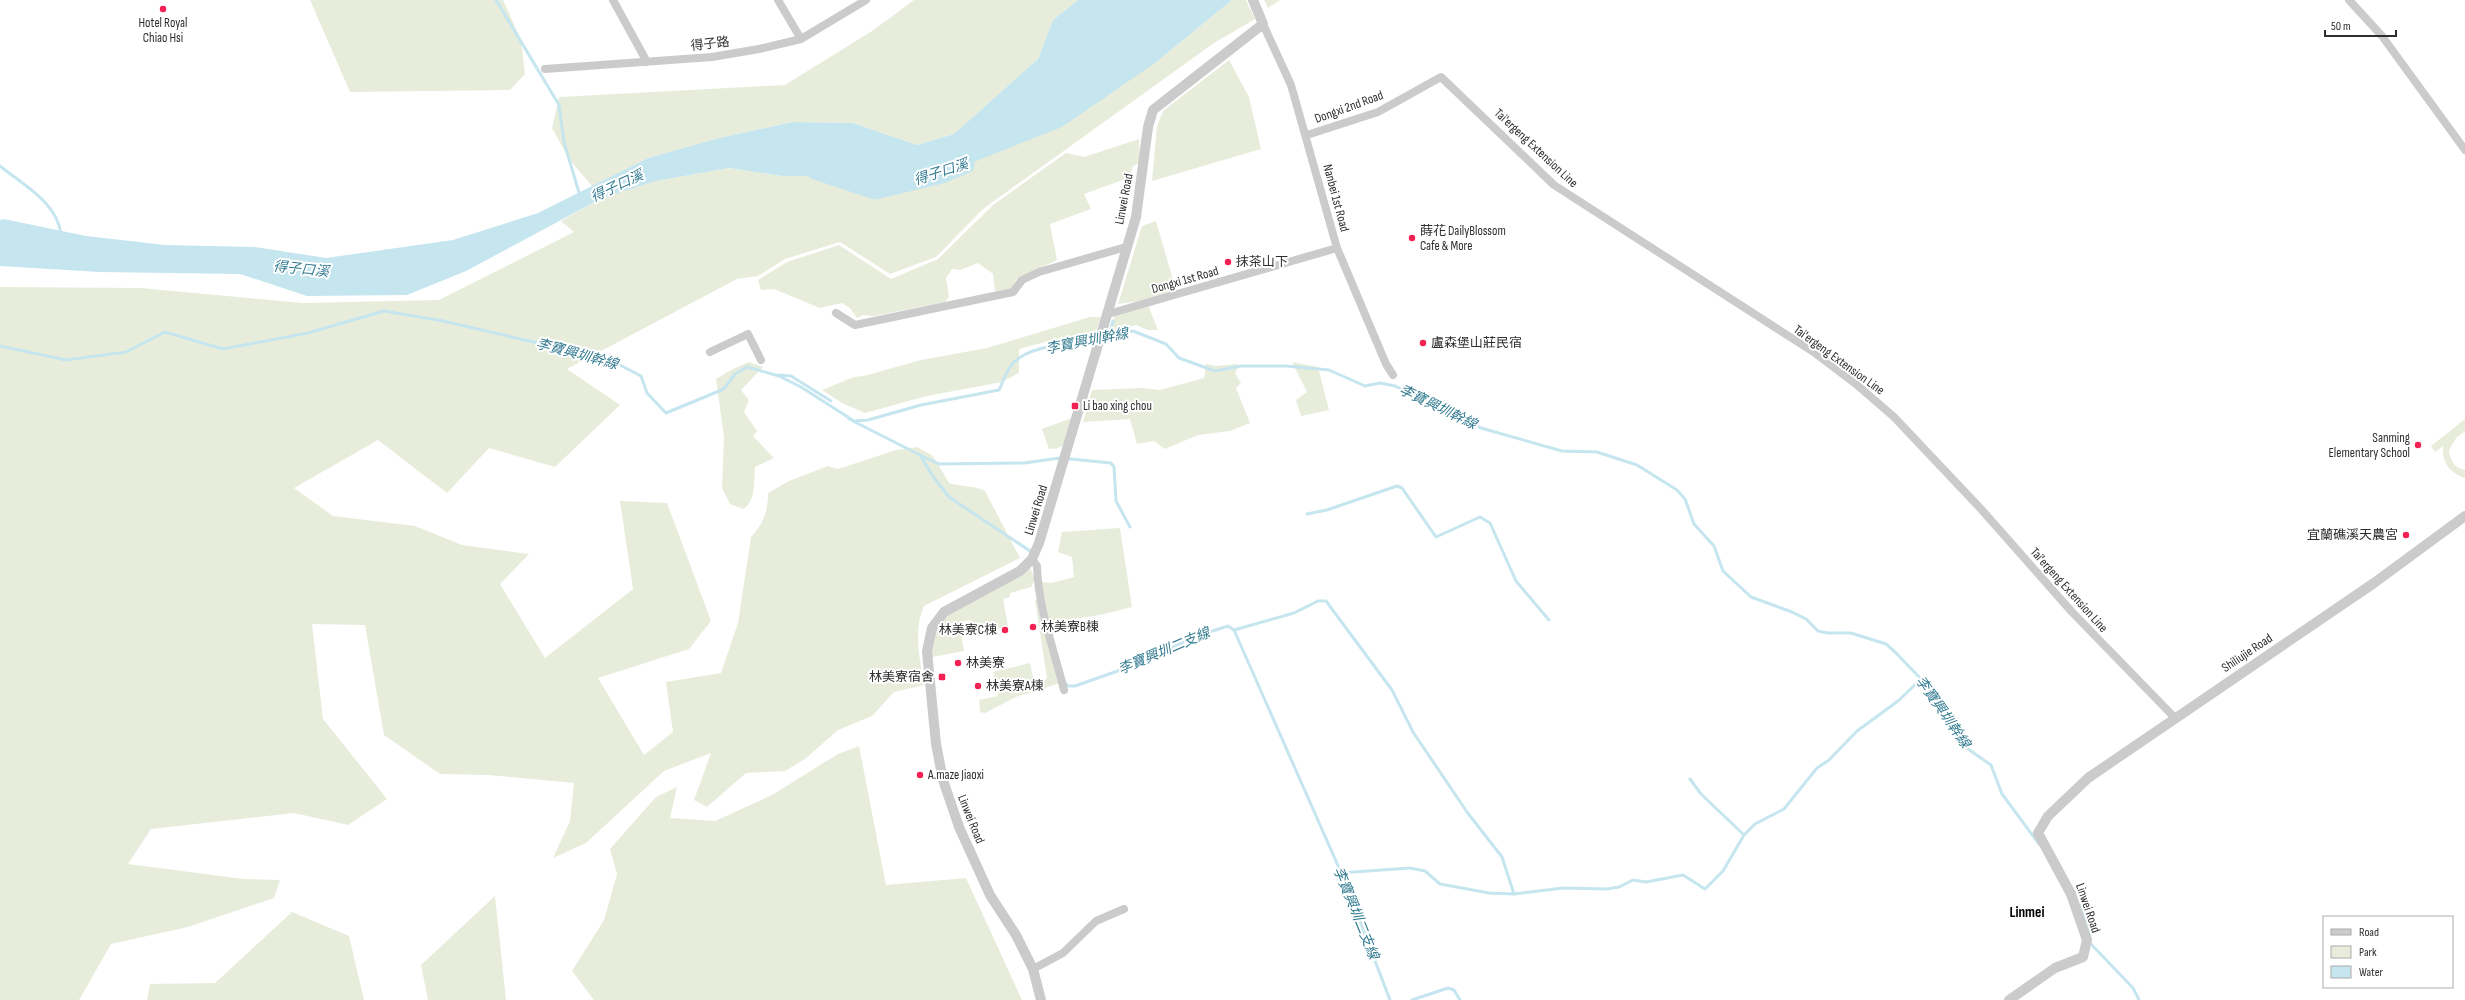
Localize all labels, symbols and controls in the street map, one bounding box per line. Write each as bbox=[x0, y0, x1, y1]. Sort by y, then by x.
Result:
marker: Hotel Royal Chiao Hsi bbox=[158, 4, 168, 14]
scale bar bbox=[2325, 12, 2396, 38]
place label: Hotel Royal Chiao Hsi bbox=[139, 15, 187, 46]
text: 50 m bbox=[2331, 19, 2351, 34]
street label: 得子路 bbox=[690, 34, 730, 54]
street label: Dongxi 2nd Road bbox=[1312, 87, 1386, 127]
street label: Tai'ergeng Extension Line bbox=[1491, 105, 1581, 191]
water label: 得子口溪 bbox=[912, 155, 972, 189]
street label: Nanbei 1st Road bbox=[1319, 162, 1353, 234]
water label: 得子口溪 bbox=[588, 166, 648, 206]
street label: Linwei Road bbox=[1111, 172, 1137, 226]
place label: 蒔花 DailyBlossom Cafe & More bbox=[1420, 223, 1506, 254]
marker: 蒔花 DailyBlossom Cafe & More bbox=[1407, 233, 1417, 243]
place label: 抹茶山下 bbox=[1236, 254, 1288, 270]
marker: 抹茶山下 bbox=[1223, 257, 1233, 267]
water label: 得子口溪 bbox=[272, 258, 332, 281]
street label: Dongxi 1st Road bbox=[1150, 263, 1220, 297]
street label: Tai'ergeng Extension Line bbox=[1790, 322, 1888, 398]
water label: 李寶興圳幹線 bbox=[1044, 324, 1132, 357]
water label: 李寶興圳幹線 bbox=[534, 335, 622, 374]
place label: 盧森堡山莊民宿 bbox=[1431, 335, 1522, 351]
marker: 盧森堡山莊民宿 bbox=[1418, 338, 1428, 348]
water label: 李寶興圳幹線 bbox=[1397, 381, 1481, 434]
place label: Li bao xing chou bbox=[1083, 398, 1152, 414]
marker: Li bao xing chou bbox=[1070, 401, 1080, 411]
place label: Sanming Elementary School bbox=[2328, 430, 2410, 461]
marker: Sanming Elementary School bbox=[2413, 440, 2423, 450]
street label: Linwei Road bbox=[1021, 483, 1051, 537]
place label: 宜蘭礁溪天農宮 bbox=[2307, 527, 2398, 543]
marker: 宜蘭礁溪天農宮 bbox=[2401, 530, 2411, 540]
street label: Tai'ergeng Extension Line bbox=[2027, 544, 2111, 636]
place label: 林美寮B棟 bbox=[1041, 619, 1099, 635]
place label: 林美寮C棟 bbox=[939, 622, 997, 638]
marker: 林美寮B棟 bbox=[1028, 622, 1038, 632]
water label: 李寶興圳二支線 bbox=[1116, 623, 1214, 678]
marker: 林美寮C棟 bbox=[1000, 625, 1010, 635]
street label: Shiliujie Road bbox=[2219, 630, 2275, 676]
place label: 林美寮 bbox=[966, 655, 1005, 671]
marker: 林美寮 bbox=[953, 658, 963, 668]
place label: 林美寮宿舍 bbox=[869, 669, 934, 685]
marker: 林美寮宿舍 bbox=[937, 672, 947, 682]
water label: 李寶興圳幹線 bbox=[1912, 673, 1975, 753]
place label: 林美寮A棟 bbox=[986, 678, 1044, 694]
marker: 林美寮A棟 bbox=[973, 681, 983, 691]
place label: A.maze Jiaoxi bbox=[927, 767, 984, 783]
marker: A.maze Jiaoxi bbox=[915, 770, 925, 780]
street label: Linwei Road bbox=[954, 792, 988, 846]
water label: 李寶興圳二支線 bbox=[1330, 864, 1383, 963]
street label: Linwei Road bbox=[2072, 881, 2104, 935]
district label: Linmei bbox=[2009, 903, 2045, 922]
legend bbox=[2323, 916, 2453, 988]
text: Road bbox=[2359, 925, 2379, 940]
text: Park bbox=[2359, 945, 2377, 960]
text: Water bbox=[2359, 965, 2383, 980]

